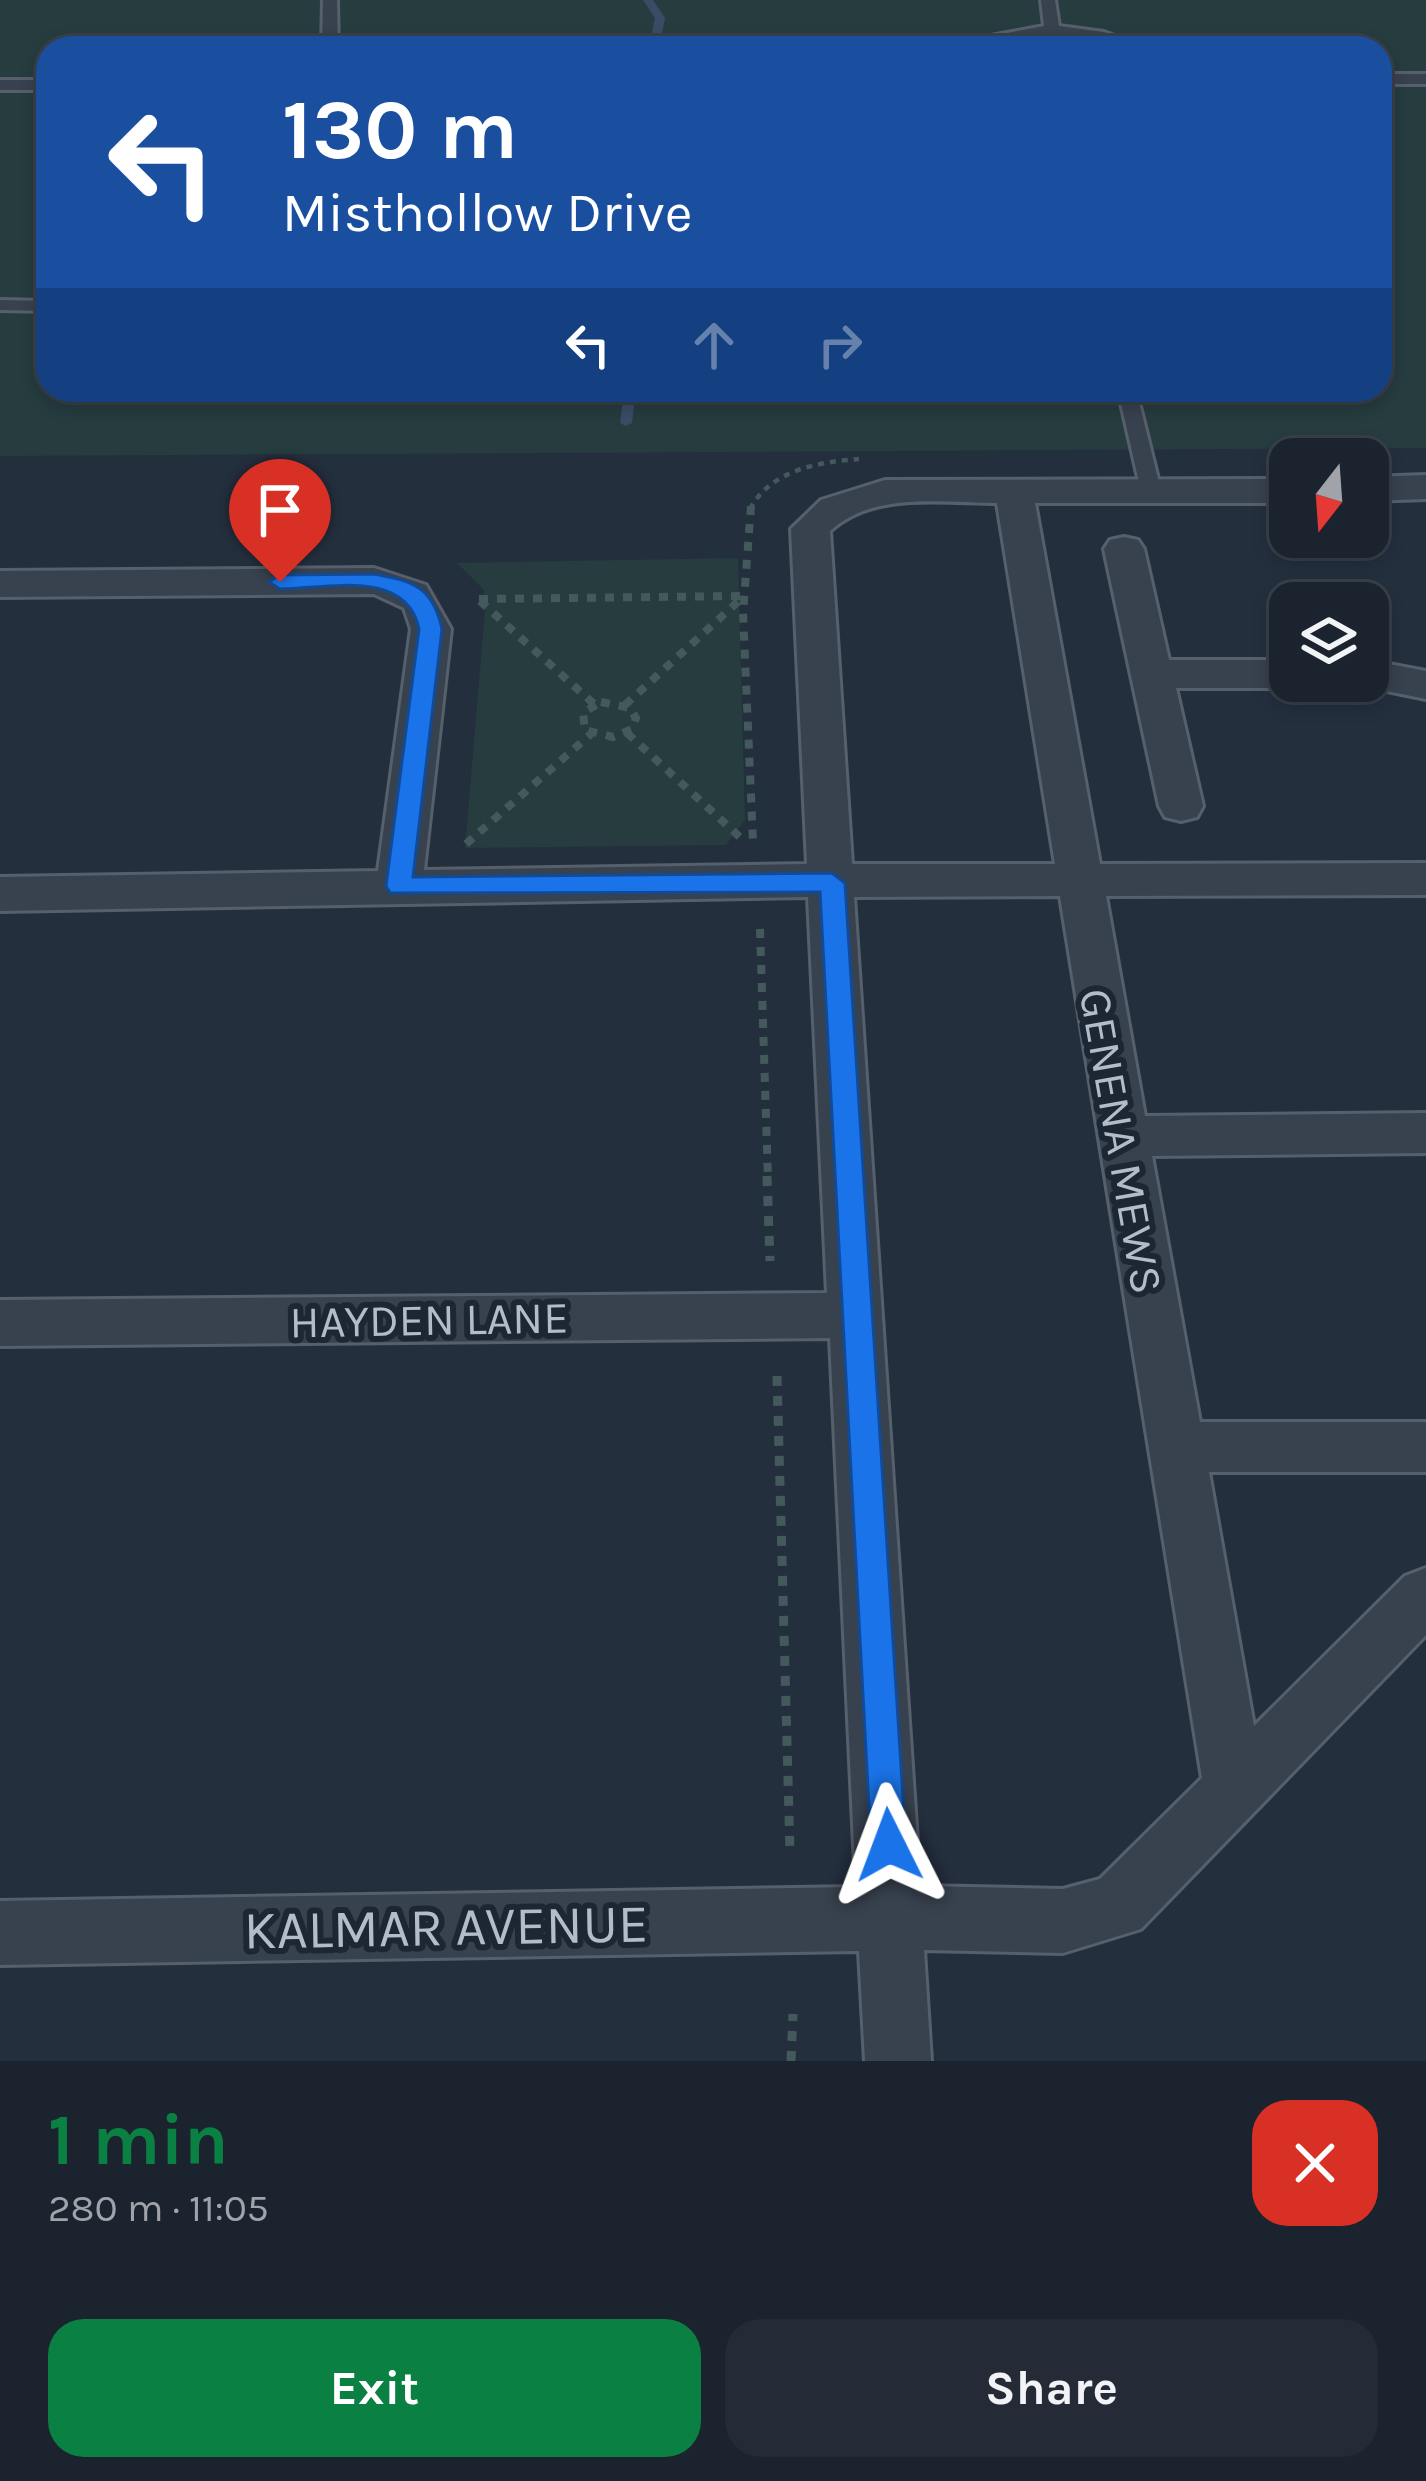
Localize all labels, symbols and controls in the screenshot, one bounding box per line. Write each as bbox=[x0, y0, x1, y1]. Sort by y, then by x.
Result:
text: 130 m bbox=[282, 81, 518, 179]
icon: left bbox=[84, 84, 240, 240]
text: Misthollow Drive bbox=[282, 181, 692, 245]
icon: left bbox=[555, 312, 621, 378]
icon: ahead bbox=[681, 312, 747, 378]
icon: right bbox=[807, 312, 873, 378]
north arrow bbox=[1269, 438, 1389, 558]
map controls bbox=[1269, 438, 1389, 702]
pin bbox=[229, 459, 331, 582]
icon: arrive bbox=[247, 477, 313, 543]
button: layers bbox=[1269, 582, 1389, 702]
street label: GENENA MEWS bbox=[1069, 985, 1173, 1298]
street label: HAYDEN LANE bbox=[289, 1292, 569, 1348]
position arrow bbox=[826, 1782, 952, 1908]
street label: KALMAR AVENUE bbox=[243, 1891, 649, 1963]
text: 1 min bbox=[48, 2098, 229, 2182]
button: close bbox=[1252, 2100, 1378, 2226]
text: 280 m · 11:05 bbox=[48, 2185, 269, 2231]
button: Exit bbox=[48, 2319, 701, 2457]
button: Share bbox=[725, 2319, 1378, 2457]

